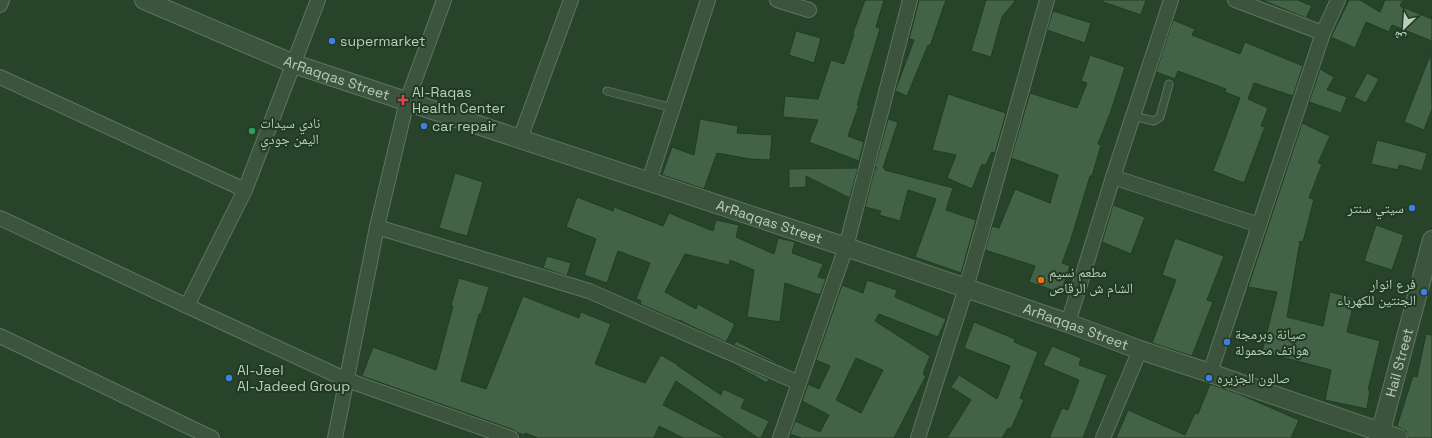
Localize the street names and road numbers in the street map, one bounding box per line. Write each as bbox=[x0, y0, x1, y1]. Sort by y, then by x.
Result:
street label: ArRaqqas Street bbox=[281, 52, 392, 104]
street label: ArRaqqas Street bbox=[714, 196, 825, 248]
street label: ArRaqqas Street bbox=[1021, 299, 1131, 354]
street label: Hail Street bbox=[1381, 326, 1417, 399]

